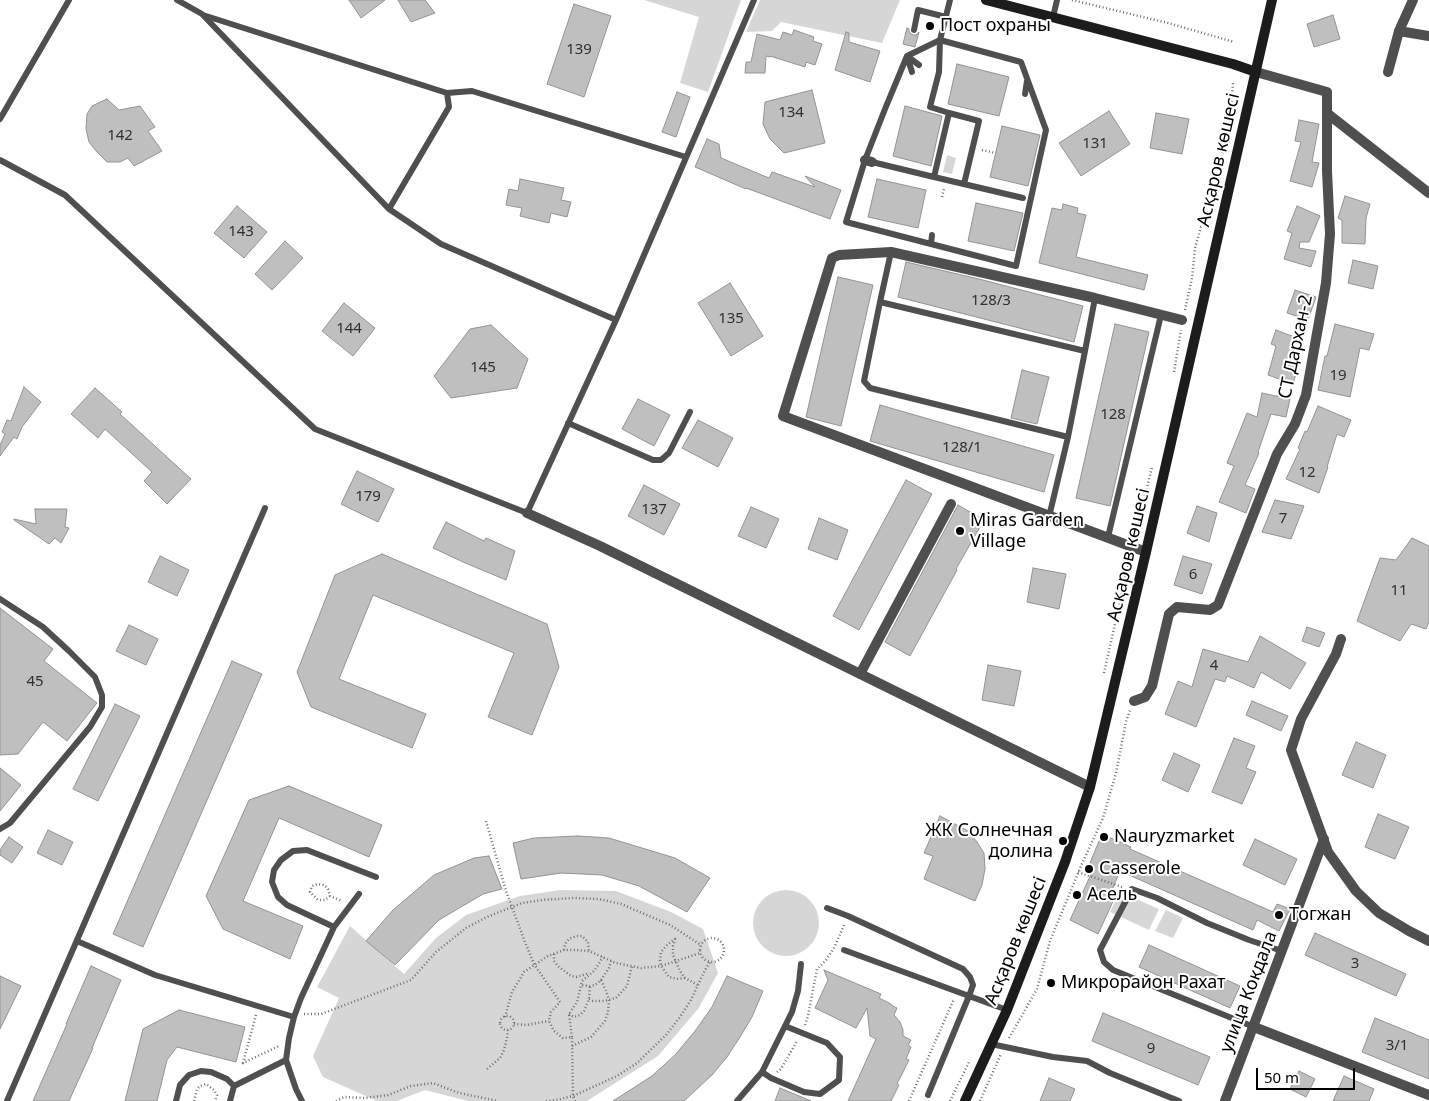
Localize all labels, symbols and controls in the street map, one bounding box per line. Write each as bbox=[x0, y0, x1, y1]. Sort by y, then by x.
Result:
place label: Пост охраны bbox=[940, 15, 1051, 37]
marker: Пост охраны bbox=[924, 20, 936, 32]
house number: 139 bbox=[566, 41, 592, 59]
street label: Асқаров көшесі bbox=[1193, 91, 1245, 229]
house number: 134 bbox=[778, 104, 804, 122]
house number: 142 bbox=[107, 127, 133, 145]
house number: 131 bbox=[1082, 135, 1108, 153]
house number: 143 bbox=[228, 223, 254, 241]
house number: 128/3 bbox=[971, 292, 1011, 310]
street label: СТ Дархан-2 bbox=[1274, 293, 1318, 401]
house number: 135 bbox=[718, 310, 744, 328]
house number: 144 bbox=[336, 320, 362, 338]
house number: 145 bbox=[470, 359, 496, 377]
house number: 19 bbox=[1329, 367, 1347, 385]
house number: 128 bbox=[1100, 406, 1126, 424]
house number: 128/1 bbox=[942, 439, 982, 457]
house number: 12 bbox=[1298, 464, 1316, 482]
street label: Асқаров көшесі bbox=[1103, 486, 1155, 624]
house number: 179 bbox=[355, 488, 381, 506]
house number: 137 bbox=[641, 501, 667, 519]
place label: Miras Garden Village bbox=[970, 510, 1084, 552]
house number: 7 bbox=[1279, 510, 1287, 528]
marker: Miras Garden Village bbox=[954, 525, 966, 537]
house number: 6 bbox=[1189, 566, 1197, 584]
house number: 11 bbox=[1390, 582, 1408, 600]
house number: 4 bbox=[1210, 657, 1218, 675]
house number: 45 bbox=[26, 673, 44, 691]
place label: ЖК Солнечная долина bbox=[925, 820, 1053, 862]
place label: Nauryzmarket bbox=[1114, 826, 1235, 848]
marker: Nauryzmarket bbox=[1098, 831, 1110, 843]
marker: ЖК Солнечная долина bbox=[1057, 835, 1069, 847]
place label: Casserole bbox=[1099, 858, 1181, 880]
marker: Casserole bbox=[1083, 863, 1095, 875]
street label: Асқаров көшесі bbox=[980, 874, 1052, 1008]
place label: Асель bbox=[1087, 884, 1137, 906]
marker: Асель bbox=[1071, 889, 1083, 901]
place label: Тогжан bbox=[1289, 904, 1351, 926]
marker: Тогжан bbox=[1273, 909, 1285, 921]
street label: улица Кокдала bbox=[1216, 928, 1282, 1056]
house number: 3 bbox=[1351, 955, 1359, 973]
place label: Микрорайон Рахат bbox=[1061, 972, 1225, 994]
marker: Микрорайон Рахат bbox=[1045, 977, 1057, 989]
house number: 3/1 bbox=[1386, 1037, 1408, 1055]
house number: 9 bbox=[1147, 1040, 1155, 1058]
scale bar bbox=[1259, 1058, 1358, 1090]
text: 50 m bbox=[1264, 1067, 1299, 1087]

